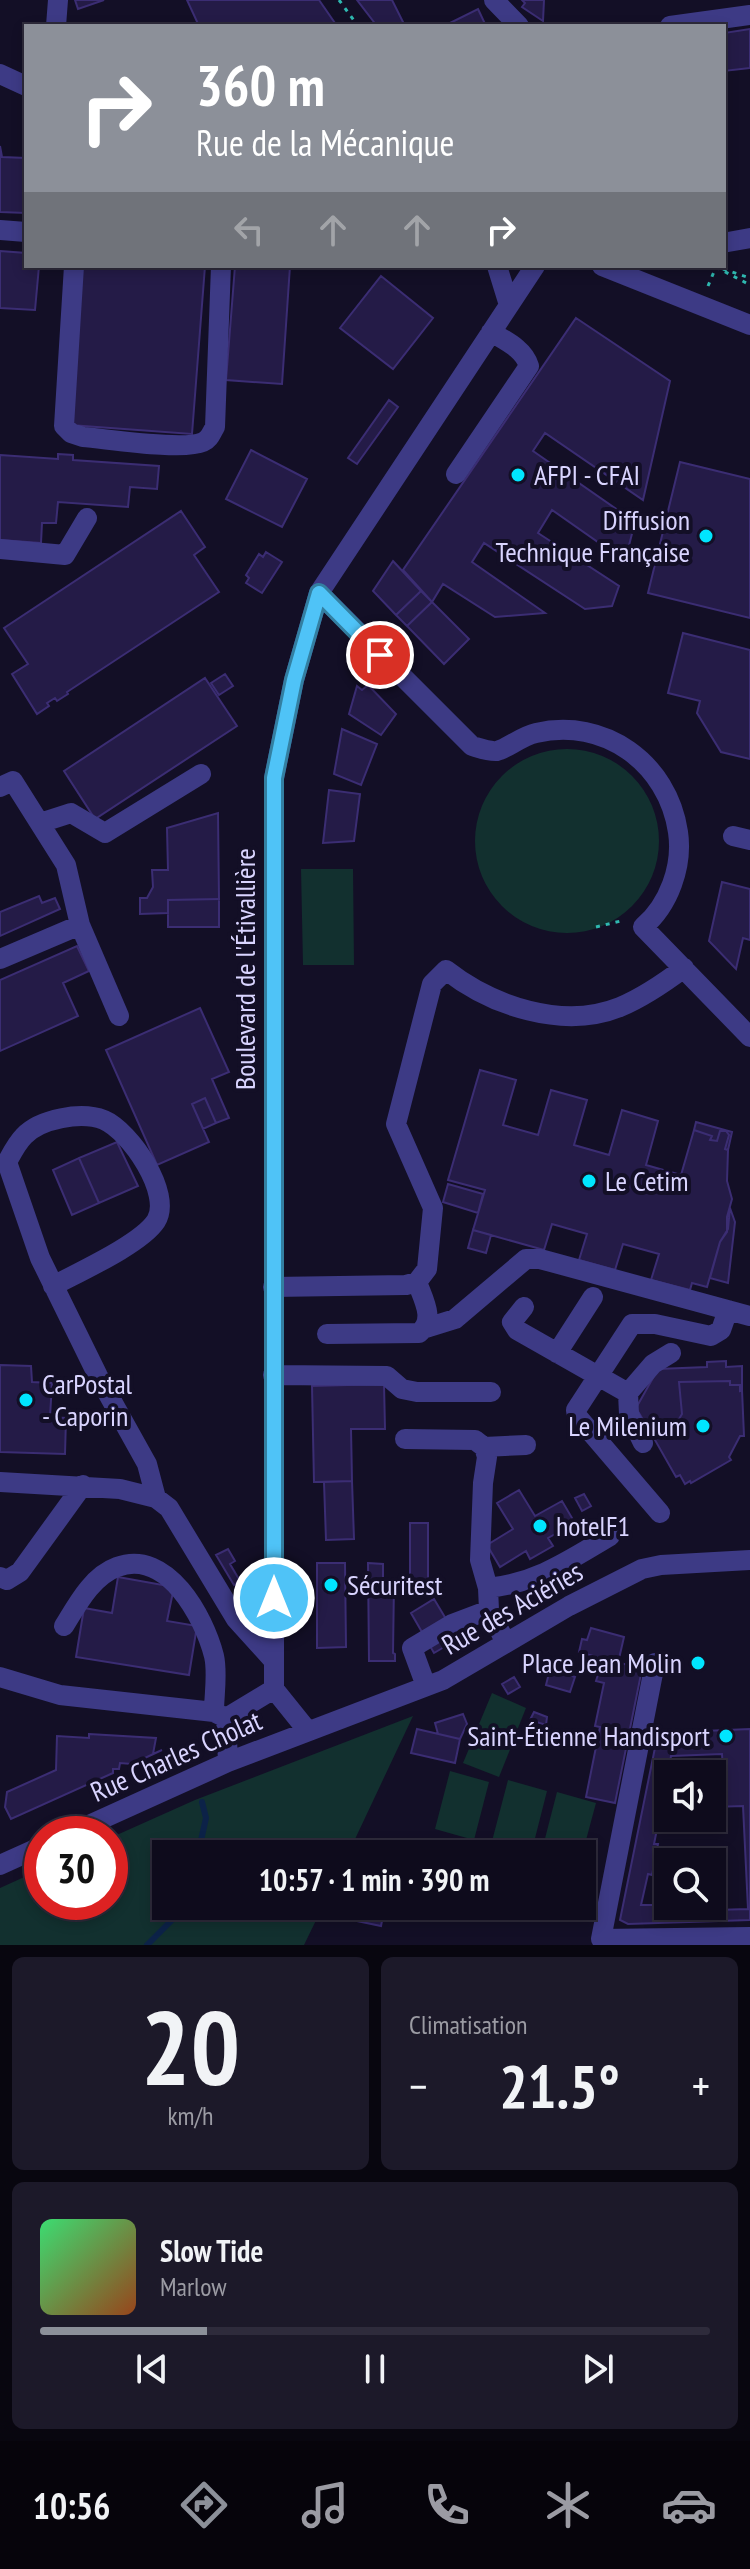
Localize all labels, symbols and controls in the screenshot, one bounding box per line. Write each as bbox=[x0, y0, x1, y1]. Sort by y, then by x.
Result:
text: 360 m bbox=[196, 49, 325, 121]
icon: right bbox=[64, 56, 168, 160]
text: Rue de la Mécanique bbox=[196, 119, 454, 166]
icon: left bbox=[227, 208, 271, 252]
icon: ahead bbox=[311, 208, 355, 252]
icon: ahead bbox=[395, 208, 439, 252]
icon: right bbox=[479, 208, 523, 252]
place label: AFPI - CFAI bbox=[534, 456, 640, 493]
marker: AFPI - CFAI bbox=[509, 466, 527, 484]
place label: Diffusion Technique Française bbox=[496, 501, 690, 570]
marker: Diffusion Technique Française bbox=[697, 527, 715, 545]
pin bbox=[346, 621, 414, 689]
icon: arrive bbox=[358, 633, 402, 677]
street label: Boulevard de l'Étivallière bbox=[226, 848, 263, 1090]
place label: Le Cetim bbox=[605, 1162, 689, 1199]
marker: Le Cetim bbox=[580, 1172, 598, 1190]
place label: CarPostal - Caporin bbox=[42, 1365, 133, 1434]
marker: CarPostal - Caporin bbox=[17, 1391, 35, 1409]
place label: Le Milenium bbox=[568, 1407, 687, 1444]
marker: Le Milenium bbox=[694, 1417, 712, 1435]
place label: hotelF1 bbox=[556, 1507, 630, 1544]
marker: hotelF1 bbox=[531, 1517, 549, 1535]
street label: Rue des Aciéries bbox=[435, 1552, 589, 1663]
position arrow bbox=[232, 1556, 316, 1640]
place label: Sécuritest bbox=[347, 1566, 443, 1603]
marker: Sécuritest bbox=[322, 1576, 340, 1594]
place label: Place Jean Molin bbox=[522, 1644, 682, 1681]
marker: Place Jean Molin bbox=[689, 1654, 707, 1672]
street label: Rue Charles Cholat bbox=[85, 1701, 267, 1810]
place label: Saint-Étienne Handisport bbox=[467, 1717, 710, 1754]
marker: Saint-Étienne Handisport bbox=[717, 1727, 735, 1745]
map controls bbox=[654, 1760, 726, 1920]
button: sound bbox=[654, 1760, 726, 1832]
speed limit sign: 30 bbox=[24, 1816, 128, 1920]
button: search bbox=[654, 1848, 726, 1920]
text: 10:57 · 1 min · 390 m bbox=[259, 1860, 489, 1899]
text: 20 bbox=[141, 1979, 240, 2114]
text: Climatisation bbox=[409, 2008, 527, 2041]
text: 21.5° bbox=[499, 2047, 620, 2125]
text: − bbox=[409, 2057, 427, 2114]
text: + bbox=[692, 2057, 710, 2114]
text: km/h bbox=[167, 2099, 214, 2132]
text: Slow Tide bbox=[160, 2231, 263, 2270]
text: Marlow bbox=[160, 2270, 226, 2303]
icon: previous bbox=[130, 2347, 174, 2391]
icon: pause bbox=[353, 2347, 397, 2391]
icon: next bbox=[576, 2347, 620, 2391]
icon: directions bbox=[176, 2477, 232, 2533]
icon: music bbox=[297, 2477, 353, 2533]
icon: phone bbox=[419, 2477, 475, 2533]
icon: climate bbox=[540, 2477, 596, 2533]
icon: car bbox=[661, 2477, 717, 2533]
text: 10:56 bbox=[33, 2482, 111, 2529]

